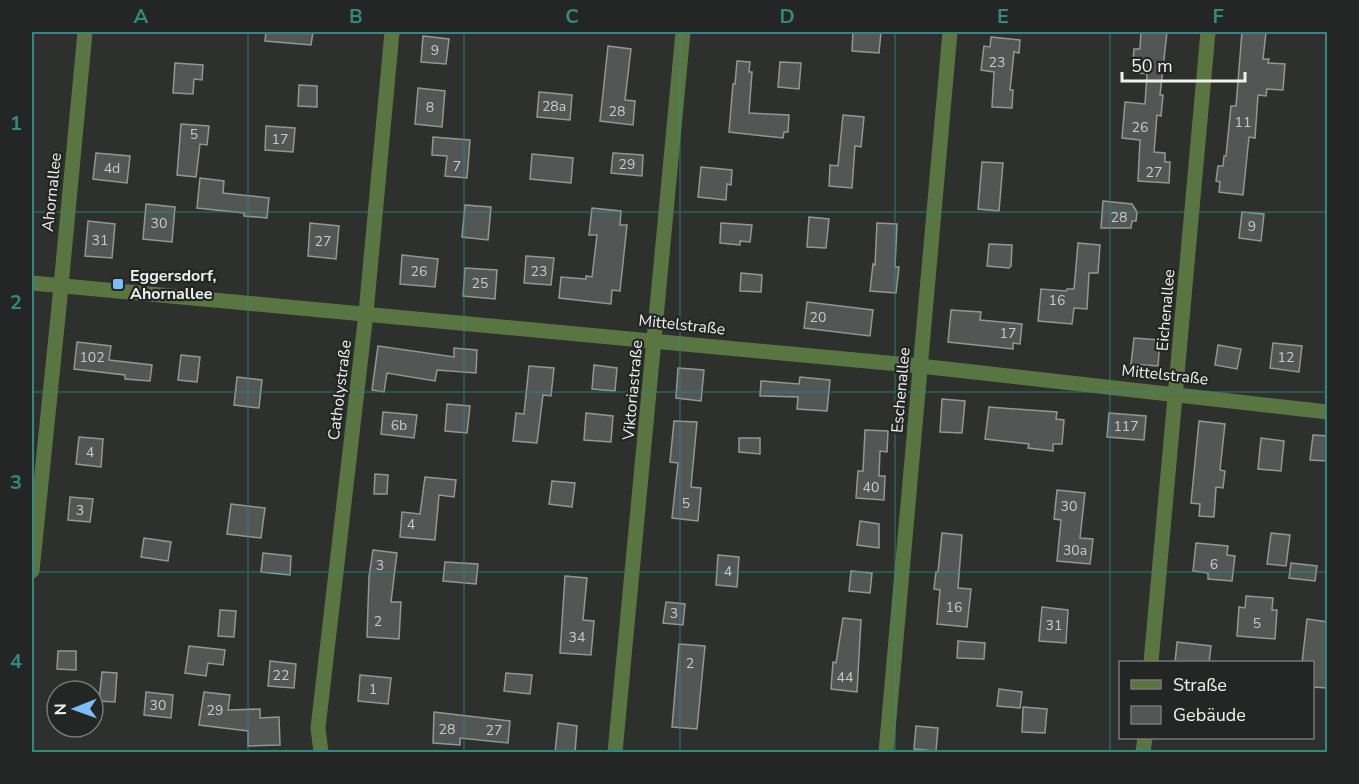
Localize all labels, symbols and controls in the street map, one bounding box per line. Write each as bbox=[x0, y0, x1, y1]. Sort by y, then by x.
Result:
text: A bbox=[134, 3, 149, 30]
text: B bbox=[349, 3, 363, 30]
text: C bbox=[565, 3, 579, 30]
text: D bbox=[779, 3, 795, 30]
text: E bbox=[997, 3, 1009, 30]
text: F bbox=[1212, 3, 1224, 30]
house number: 9 bbox=[431, 41, 439, 60]
scale bar bbox=[1122, 45, 1245, 83]
house number: 23 bbox=[989, 53, 1005, 72]
text: 50 m bbox=[1131, 54, 1173, 78]
house number: 28a bbox=[542, 97, 566, 116]
house number: 8 bbox=[426, 98, 434, 117]
house number: 28 bbox=[609, 102, 625, 121]
text: 1 bbox=[10, 110, 22, 137]
house number: 11 bbox=[1235, 113, 1251, 132]
house number: 26 bbox=[1132, 118, 1148, 137]
house number: 5 bbox=[190, 125, 198, 144]
house number: 17 bbox=[272, 130, 288, 149]
street label: Ahornallee bbox=[37, 151, 67, 233]
house number: 29 bbox=[619, 155, 635, 174]
house number: 7 bbox=[453, 157, 461, 176]
house number: 4d bbox=[104, 159, 120, 178]
house number: 27 bbox=[1146, 163, 1162, 182]
house number: 28 bbox=[1111, 208, 1127, 227]
house number: 30 bbox=[151, 214, 167, 233]
house number: 9 bbox=[1248, 217, 1256, 236]
house number: 31 bbox=[92, 231, 108, 250]
house number: 27 bbox=[315, 232, 331, 251]
house number: 26 bbox=[411, 262, 427, 281]
house number: 23 bbox=[531, 262, 547, 281]
place label: Eggersdorf, Ahornallee bbox=[130, 265, 216, 305]
street label: Eichenallee bbox=[1151, 268, 1181, 352]
house number: 25 bbox=[472, 274, 488, 293]
marker: Eggersdorf, Ahornallee bbox=[111, 277, 125, 291]
text: 2 bbox=[10, 289, 22, 316]
house number: 16 bbox=[1049, 291, 1065, 310]
house number: 20 bbox=[810, 308, 826, 327]
street label: Mittelstraße bbox=[637, 309, 726, 340]
house number: 17 bbox=[1000, 324, 1016, 343]
street label: Catholystraße bbox=[323, 339, 357, 442]
street label: Viktoriastraße bbox=[618, 339, 648, 442]
street label: Eschenallee bbox=[886, 346, 916, 434]
house number: 102 bbox=[79, 348, 105, 367]
house number: 12 bbox=[1278, 348, 1294, 367]
street label: Mittelstraße bbox=[1120, 359, 1209, 390]
house number: 6b bbox=[391, 416, 407, 435]
house number: 117 bbox=[1113, 417, 1139, 436]
house number: 4 bbox=[86, 443, 94, 462]
text: 3 bbox=[10, 469, 22, 496]
house number: 40 bbox=[863, 478, 879, 497]
house number: 5 bbox=[682, 494, 690, 513]
house number: 30 bbox=[1061, 497, 1077, 516]
house number: 3 bbox=[76, 501, 84, 520]
house number: 4 bbox=[407, 515, 415, 534]
house number: 30a bbox=[1063, 541, 1087, 560]
house number: 6 bbox=[1210, 555, 1218, 574]
house number: 3 bbox=[376, 556, 384, 575]
house number: 4 bbox=[724, 562, 732, 581]
house number: 16 bbox=[946, 598, 962, 617]
house number: 3 bbox=[670, 604, 678, 623]
house number: 2 bbox=[374, 612, 382, 631]
house number: 5 bbox=[1253, 614, 1261, 633]
house number: 31 bbox=[1046, 616, 1062, 635]
house number: 34 bbox=[569, 628, 585, 647]
text: 4 bbox=[10, 648, 22, 675]
house number: 2 bbox=[686, 654, 694, 673]
legend bbox=[1119, 661, 1314, 739]
house number: 22 bbox=[273, 666, 289, 685]
house number: 44 bbox=[837, 668, 853, 687]
text: Straße bbox=[1173, 673, 1227, 697]
north arrow bbox=[45, 679, 105, 739]
house number: 1 bbox=[369, 680, 377, 699]
house number: 30 bbox=[150, 696, 166, 715]
house number: 29 bbox=[207, 701, 223, 720]
text: N bbox=[50, 703, 72, 715]
text: Gebäude bbox=[1173, 703, 1246, 727]
house number: 28 bbox=[439, 720, 455, 739]
house number: 27 bbox=[486, 721, 502, 740]

